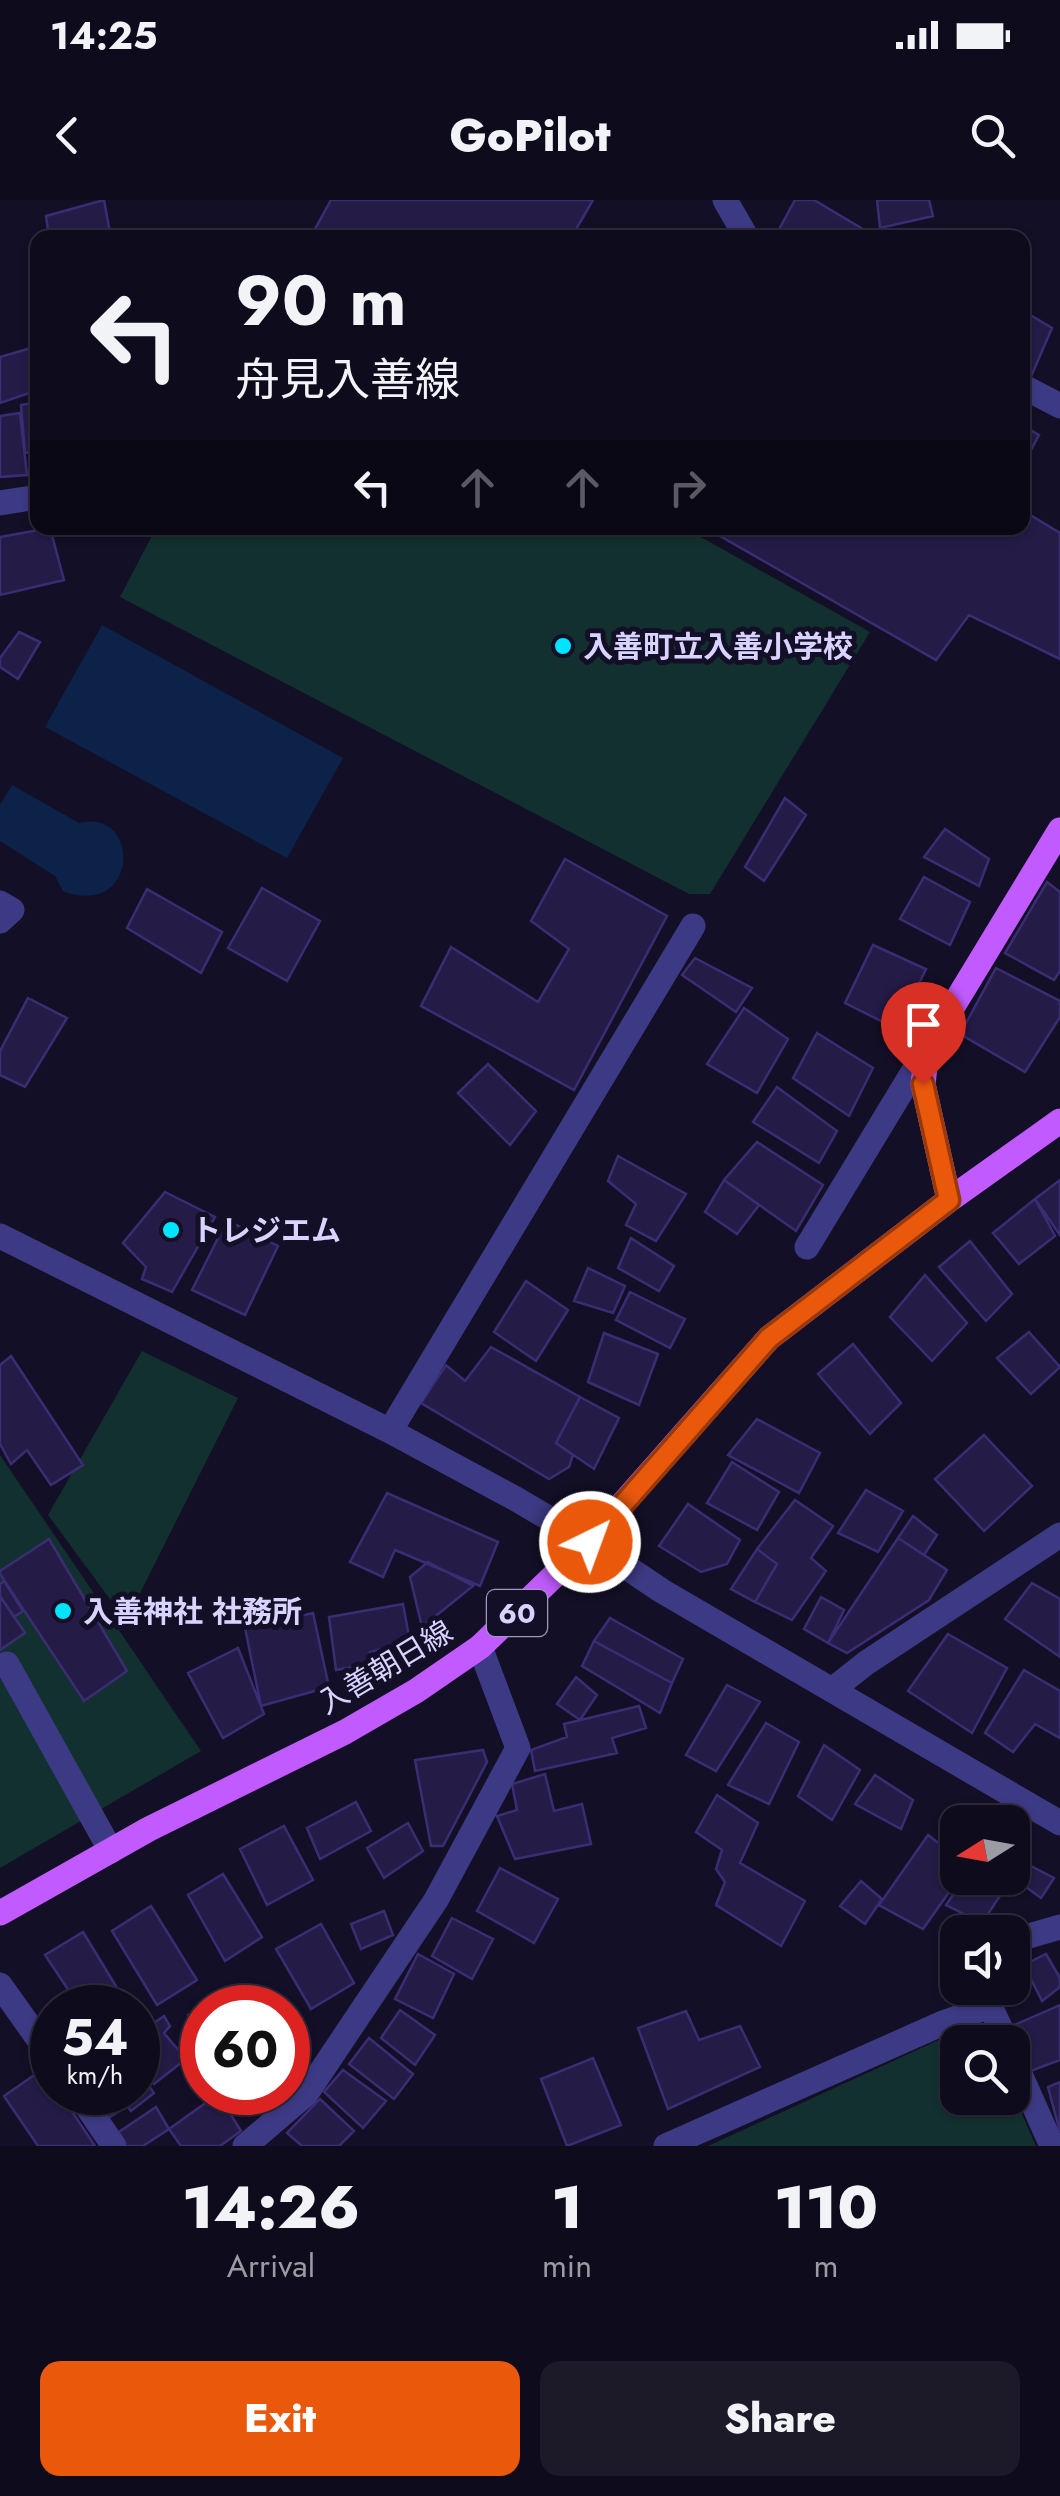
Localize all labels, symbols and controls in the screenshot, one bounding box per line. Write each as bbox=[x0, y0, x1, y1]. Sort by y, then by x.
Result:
text: 14:25 bbox=[50, 8, 158, 63]
text: GoPilot bbox=[449, 103, 611, 168]
icon: back bbox=[40, 108, 95, 163]
icon: search bbox=[965, 108, 1020, 163]
text: 90 m bbox=[235, 250, 407, 351]
icon: left bbox=[70, 270, 200, 400]
text: 舟見入善線 bbox=[235, 347, 460, 412]
icon: left bbox=[345, 460, 400, 515]
icon: ahead bbox=[450, 460, 505, 515]
icon: ahead bbox=[555, 460, 610, 515]
icon: right bbox=[660, 460, 715, 515]
place label: 入善町立入善小学校 bbox=[583, 625, 853, 668]
marker: 入善町立入善小学校 bbox=[552, 635, 574, 657]
pin bbox=[881, 982, 966, 1085]
icon: arrive bbox=[896, 997, 951, 1052]
place label: トレジエム bbox=[191, 1209, 341, 1252]
marker: トレジエム bbox=[160, 1219, 182, 1241]
position arrow bbox=[538, 1490, 642, 1594]
place label: 入善神社 社務所 bbox=[83, 1590, 302, 1633]
road number: 60 bbox=[487, 1590, 547, 1636]
marker: 入善神社 社務所 bbox=[52, 1600, 74, 1622]
street label: 入善朝日線 bbox=[310, 1610, 460, 1724]
north arrow bbox=[940, 1805, 1030, 1895]
map controls bbox=[940, 1805, 1030, 2115]
button: sound bbox=[940, 1915, 1030, 2005]
speed limit sign: 60 bbox=[180, 1985, 310, 2115]
text: 54 bbox=[61, 2001, 129, 2074]
button: search bbox=[940, 2025, 1030, 2115]
text: km/h bbox=[67, 2057, 123, 2093]
text: 14:26 bbox=[182, 2164, 360, 2251]
text: 1 bbox=[551, 2164, 583, 2251]
text: 110 bbox=[774, 2164, 878, 2251]
text: Arrival bbox=[227, 2243, 315, 2289]
text: min bbox=[542, 2243, 592, 2289]
text: m bbox=[814, 2243, 838, 2289]
button: Exit bbox=[40, 2361, 520, 2476]
button: Share bbox=[540, 2361, 1020, 2476]

